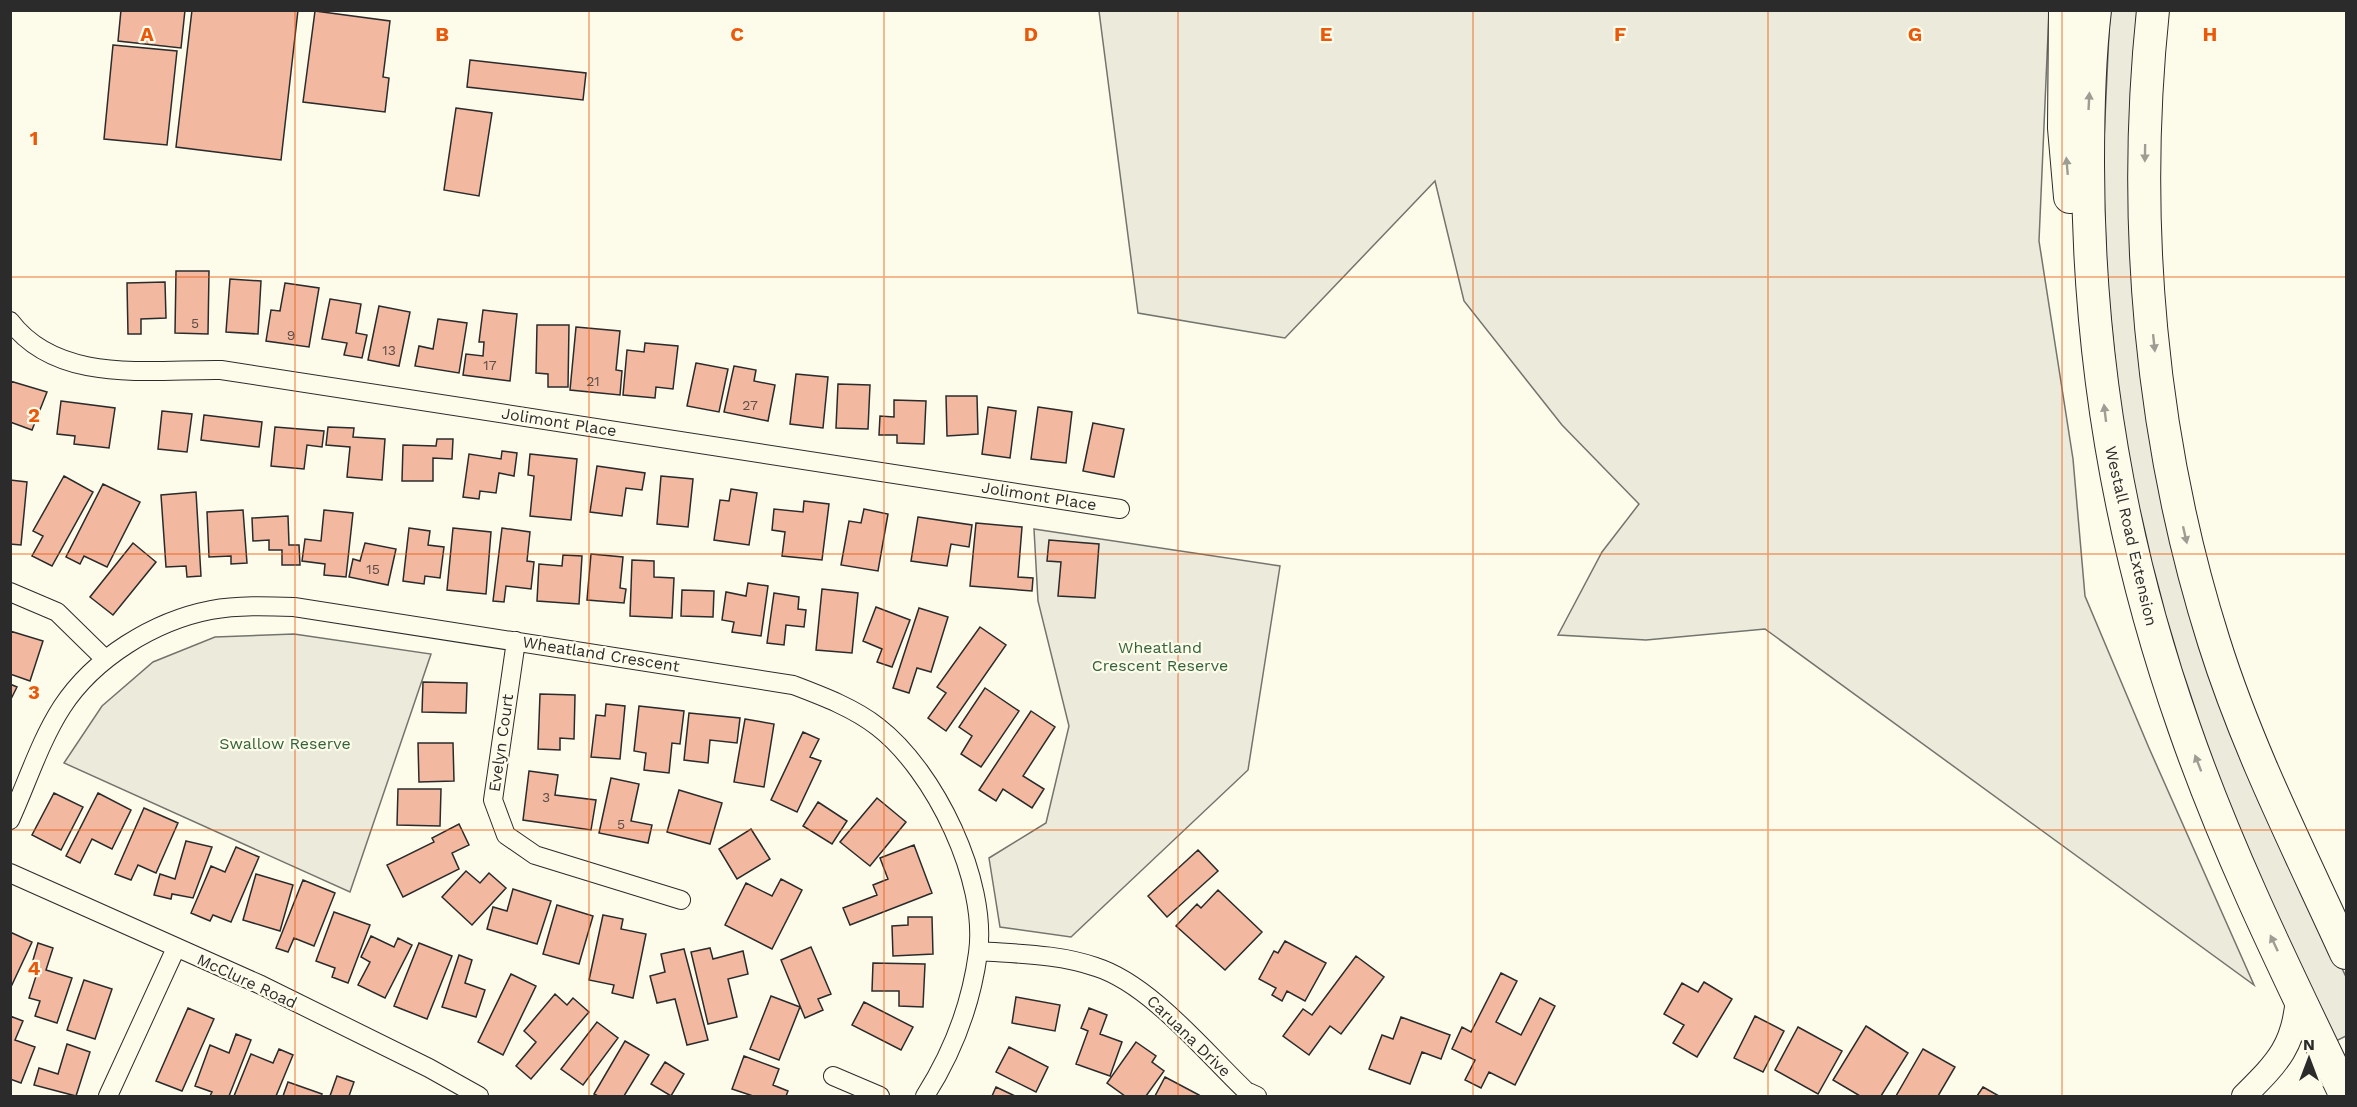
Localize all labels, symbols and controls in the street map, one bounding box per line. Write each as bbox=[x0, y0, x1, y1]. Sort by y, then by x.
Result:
text: A bbox=[140, 22, 154, 46]
text: B bbox=[435, 22, 449, 46]
text: C bbox=[730, 22, 744, 46]
text: D bbox=[1024, 22, 1038, 46]
text: E bbox=[1320, 22, 1332, 46]
text: F bbox=[1614, 22, 1626, 46]
text: G bbox=[1908, 22, 1922, 46]
text: H bbox=[2203, 22, 2217, 46]
one-way arrow bbox=[2084, 91, 2093, 110]
text: 1 bbox=[30, 126, 38, 150]
one-way arrow bbox=[2140, 143, 2149, 162]
one-way arrow bbox=[2062, 157, 2072, 176]
house number: 5 bbox=[191, 315, 199, 331]
house number: 9 bbox=[287, 327, 295, 343]
one-way arrow bbox=[2149, 333, 2159, 352]
house number: 13 bbox=[382, 342, 396, 358]
house number: 17 bbox=[483, 357, 497, 373]
house number: 21 bbox=[586, 373, 600, 389]
house number: 27 bbox=[742, 397, 758, 413]
text: 2 bbox=[28, 403, 40, 427]
street label: Jolimont Place bbox=[500, 404, 618, 440]
one-way arrow bbox=[2100, 404, 2109, 423]
street label: Westall Road Extension bbox=[2101, 444, 2161, 628]
street label: Jolimont Place bbox=[980, 478, 1098, 514]
one-way arrow bbox=[2181, 526, 2191, 544]
house number: 15 bbox=[366, 561, 380, 577]
street label: Wheatland Crescent bbox=[521, 632, 681, 676]
park label: Wheatland Crescent Reserve bbox=[1092, 638, 1228, 675]
text: 3 bbox=[28, 680, 40, 704]
street label: Evelyn Court bbox=[485, 693, 517, 793]
park label: Swallow Reserve bbox=[219, 734, 351, 753]
one-way arrow bbox=[2192, 754, 2202, 772]
house number: 3 bbox=[542, 789, 550, 805]
house number: 5 bbox=[617, 816, 625, 832]
one-way arrow bbox=[2269, 934, 2278, 951]
street label: McClure Road bbox=[194, 950, 300, 1012]
text: 4 bbox=[28, 956, 41, 980]
street label: Caruana Drive bbox=[1143, 991, 1235, 1081]
north arrow bbox=[2279, 1029, 2339, 1089]
text: N bbox=[2303, 1035, 2315, 1054]

